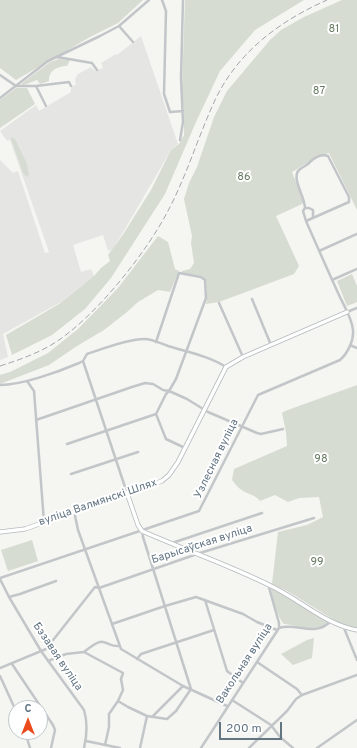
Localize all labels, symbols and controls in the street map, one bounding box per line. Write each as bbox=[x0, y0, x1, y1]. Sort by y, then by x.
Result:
park label: 81 bbox=[329, 23, 339, 37]
park label: 87 bbox=[313, 85, 325, 99]
park label: 86 bbox=[237, 171, 251, 185]
street label: Узлесная вуліца bbox=[192, 417, 242, 501]
park label: 98 bbox=[314, 453, 328, 467]
street label: вуліца Валмянскі Шлях bbox=[37, 477, 159, 529]
street label: Барысаўская вуліца bbox=[150, 522, 254, 568]
park label: 99 bbox=[310, 556, 324, 570]
street label: Бэзавая вуліца bbox=[29, 620, 85, 694]
street label: Вакольная вуліца bbox=[214, 621, 276, 707]
north arrow bbox=[8, 700, 48, 740]
text: С bbox=[24, 702, 32, 716]
scale bar bbox=[221, 714, 284, 740]
text: 200 m bbox=[226, 721, 262, 737]

